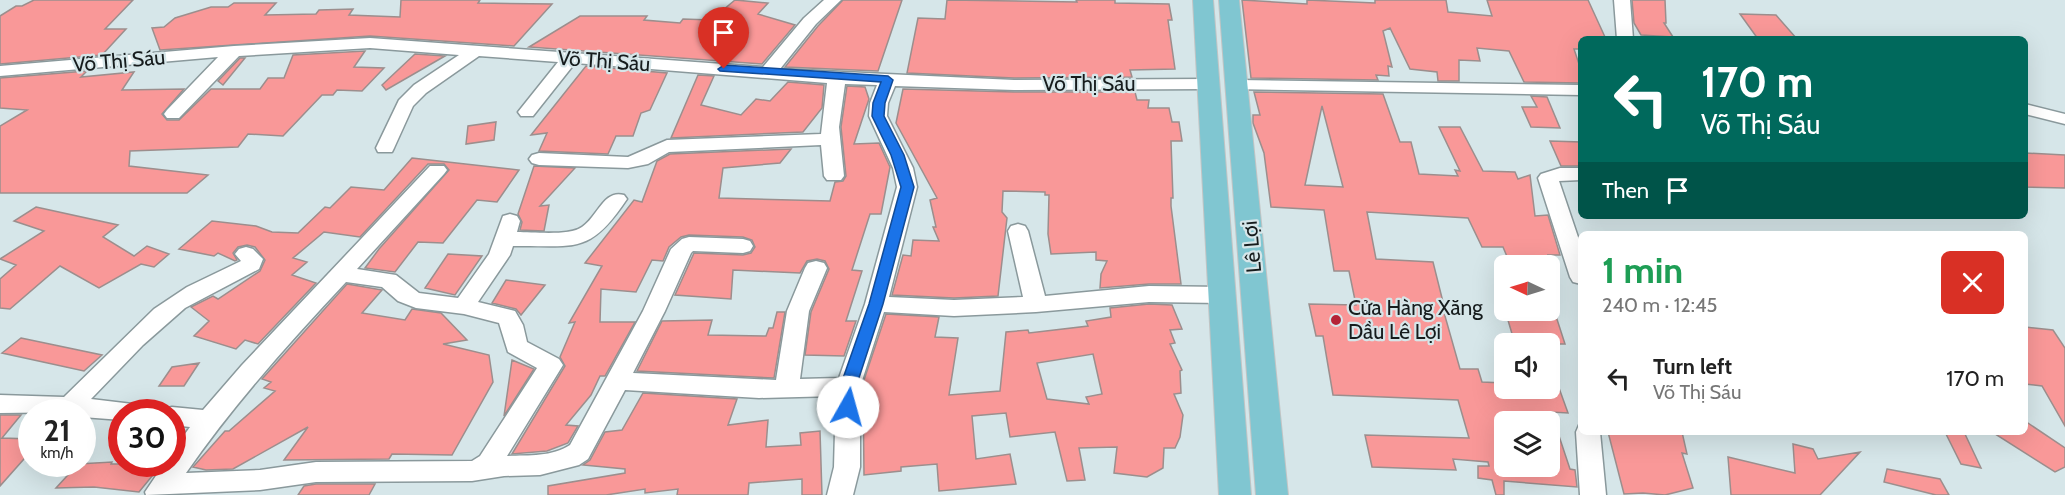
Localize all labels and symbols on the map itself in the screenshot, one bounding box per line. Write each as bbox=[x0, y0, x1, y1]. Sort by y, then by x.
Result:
pin bbox=[698, 7, 749, 69]
street label: Võ Thị Sáu bbox=[72, 44, 166, 77]
street label: Võ Thị Sáu bbox=[557, 45, 651, 76]
street label: Võ Thị Sáu bbox=[1043, 71, 1135, 96]
street label: Lê Lợi bbox=[1237, 220, 1266, 274]
north arrow bbox=[1494, 255, 1560, 321]
place label: Cửa Hàng Xăng Dầu Lê Lợi bbox=[1348, 295, 1483, 344]
marker: Cửa Hàng Xăng Dầu Lê Lợi bbox=[1329, 313, 1343, 327]
position arrow bbox=[816, 375, 880, 439]
speed limit sign: 30 bbox=[108, 399, 186, 477]

